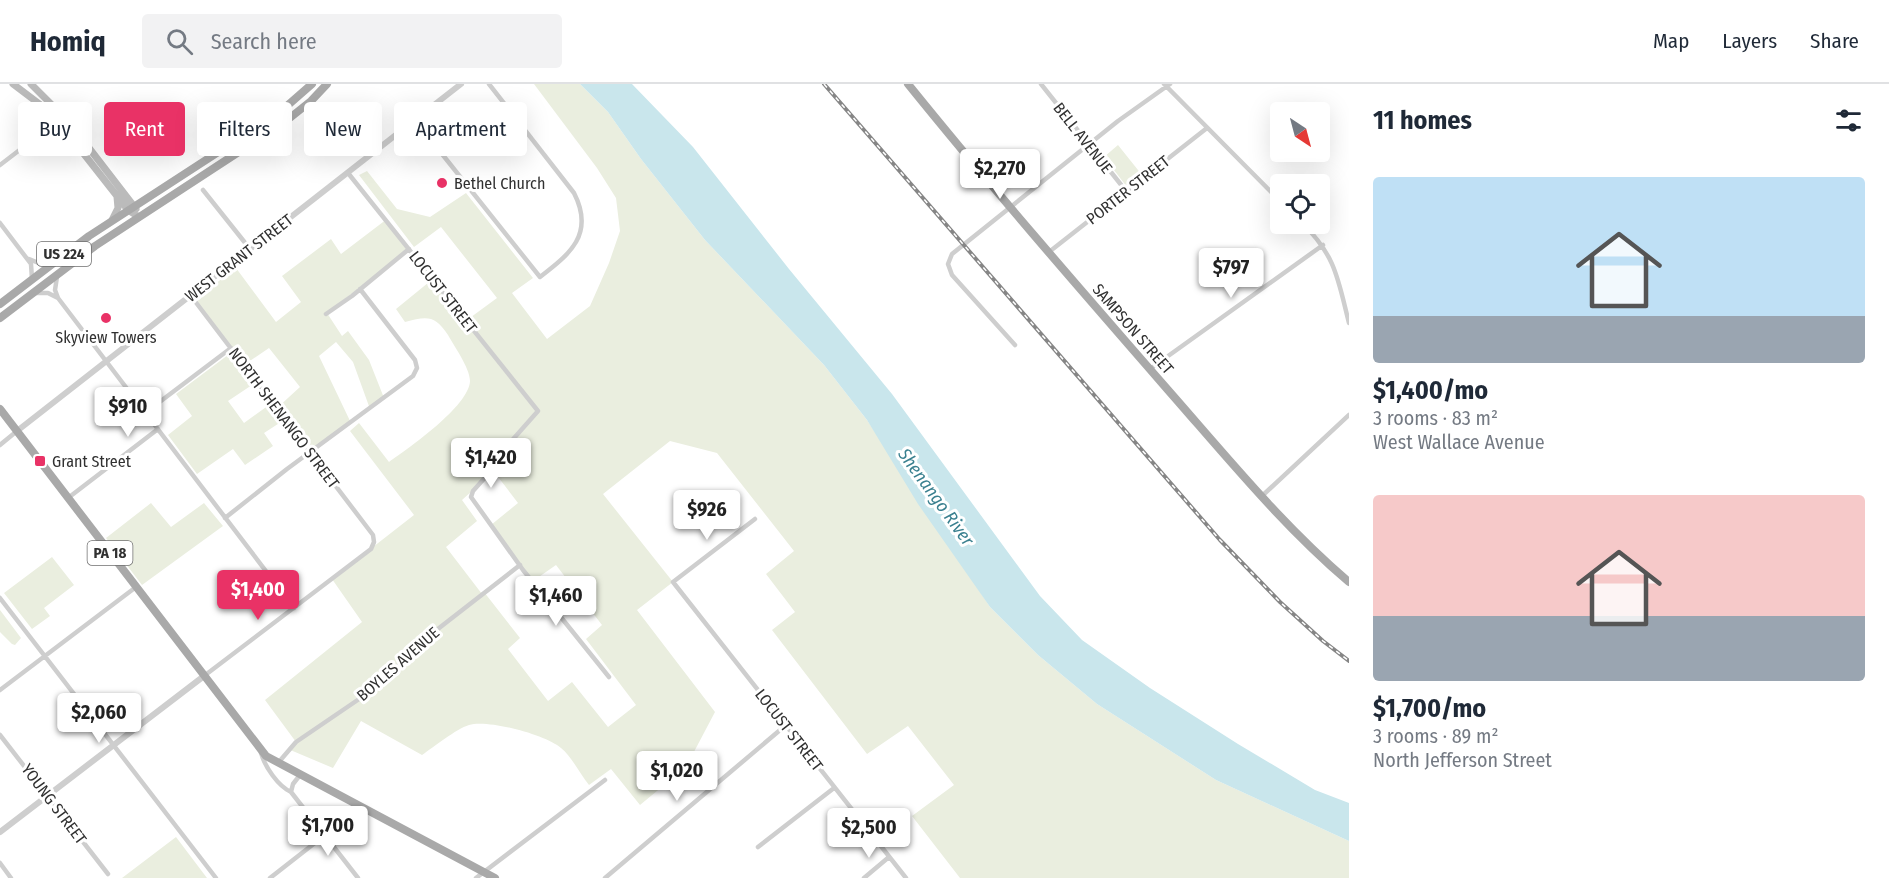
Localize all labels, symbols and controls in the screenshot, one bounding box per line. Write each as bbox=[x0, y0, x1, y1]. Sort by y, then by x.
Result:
search box bbox=[142, 14, 562, 68]
text: Homiq bbox=[30, 25, 106, 58]
icon: search bbox=[163, 25, 196, 58]
text: Search here bbox=[211, 28, 317, 55]
text: Map bbox=[1653, 28, 1689, 54]
text: Layers bbox=[1722, 28, 1777, 54]
text: Share bbox=[1810, 28, 1859, 54]
street label: BELL AVENUE bbox=[1049, 99, 1117, 177]
chip: Buy bbox=[18, 102, 92, 156]
chip: Rent bbox=[104, 102, 185, 156]
chip: Filters bbox=[197, 102, 292, 156]
chip: New bbox=[304, 102, 382, 156]
chip: Apartment bbox=[394, 102, 527, 156]
north arrow bbox=[1270, 102, 1330, 162]
map controls bbox=[1270, 102, 1330, 234]
icon: filters bbox=[1832, 104, 1865, 137]
text: 11 homes bbox=[1373, 105, 1472, 136]
pin: $2,270 bbox=[951, 149, 1049, 200]
street label: PORTER STREET bbox=[1083, 151, 1174, 228]
text: $2,270 bbox=[974, 156, 1026, 180]
place label: Bethel Church bbox=[454, 174, 545, 193]
button: locate bbox=[1270, 174, 1330, 234]
marker: Bethel Church bbox=[435, 176, 449, 190]
street label: WEST GRANT STREET bbox=[181, 210, 297, 306]
icon: home bbox=[1565, 216, 1673, 324]
road number: US 224 bbox=[37, 242, 91, 266]
street label: LOCUST STREET bbox=[405, 247, 481, 337]
pin: $797 bbox=[1195, 248, 1267, 299]
text: $797 bbox=[1213, 255, 1249, 279]
street label: SAMPSON STREET bbox=[1089, 280, 1178, 378]
marker: Skyview Towers bbox=[99, 311, 113, 325]
place label: Skyview Towers bbox=[55, 328, 157, 347]
street label: NORTH SHENANGO STREET bbox=[225, 344, 343, 493]
text: $1,400/mo bbox=[1373, 375, 1488, 406]
pin: $910 bbox=[92, 387, 164, 438]
text: $910 bbox=[108, 394, 148, 418]
text: 3 rooms · 83 m² bbox=[1373, 406, 1498, 430]
text: West Wallace Avenue bbox=[1373, 430, 1545, 454]
pin: $1,420 bbox=[442, 438, 540, 489]
water label: Shenango River bbox=[893, 443, 979, 551]
text: $1,420 bbox=[465, 445, 517, 469]
place label: Grant Street bbox=[52, 452, 132, 471]
marker: Grant Street bbox=[33, 454, 47, 468]
pin: $926 bbox=[671, 490, 743, 541]
text: $926 bbox=[687, 497, 727, 521]
icon: home bbox=[1565, 534, 1673, 642]
road number: PA 18 bbox=[88, 541, 132, 565]
pin: $1,400 bbox=[209, 570, 307, 621]
pin: $1,460 bbox=[507, 576, 605, 627]
text: $1,400 bbox=[231, 577, 285, 601]
text: $1,460 bbox=[529, 583, 583, 607]
street label: BOYLES AVENUE bbox=[353, 623, 443, 705]
street label: LOCUST STREET bbox=[751, 685, 827, 775]
pin: $2,060 bbox=[50, 693, 148, 744]
text: $1,700/mo bbox=[1373, 693, 1486, 724]
text: $2,060 bbox=[71, 700, 127, 724]
text: 3 rooms · 89 m² bbox=[1373, 724, 1498, 748]
text: North Jefferson Street bbox=[1373, 748, 1552, 772]
pin: $1,020 bbox=[628, 751, 726, 802]
text: $1,020 bbox=[651, 758, 703, 782]
street label: YOUNG STREET bbox=[18, 760, 91, 848]
pin: $1,700 bbox=[279, 806, 377, 857]
pin: $2,500 bbox=[820, 808, 918, 859]
text: $1,700 bbox=[302, 813, 354, 837]
text: $2,500 bbox=[841, 815, 897, 839]

